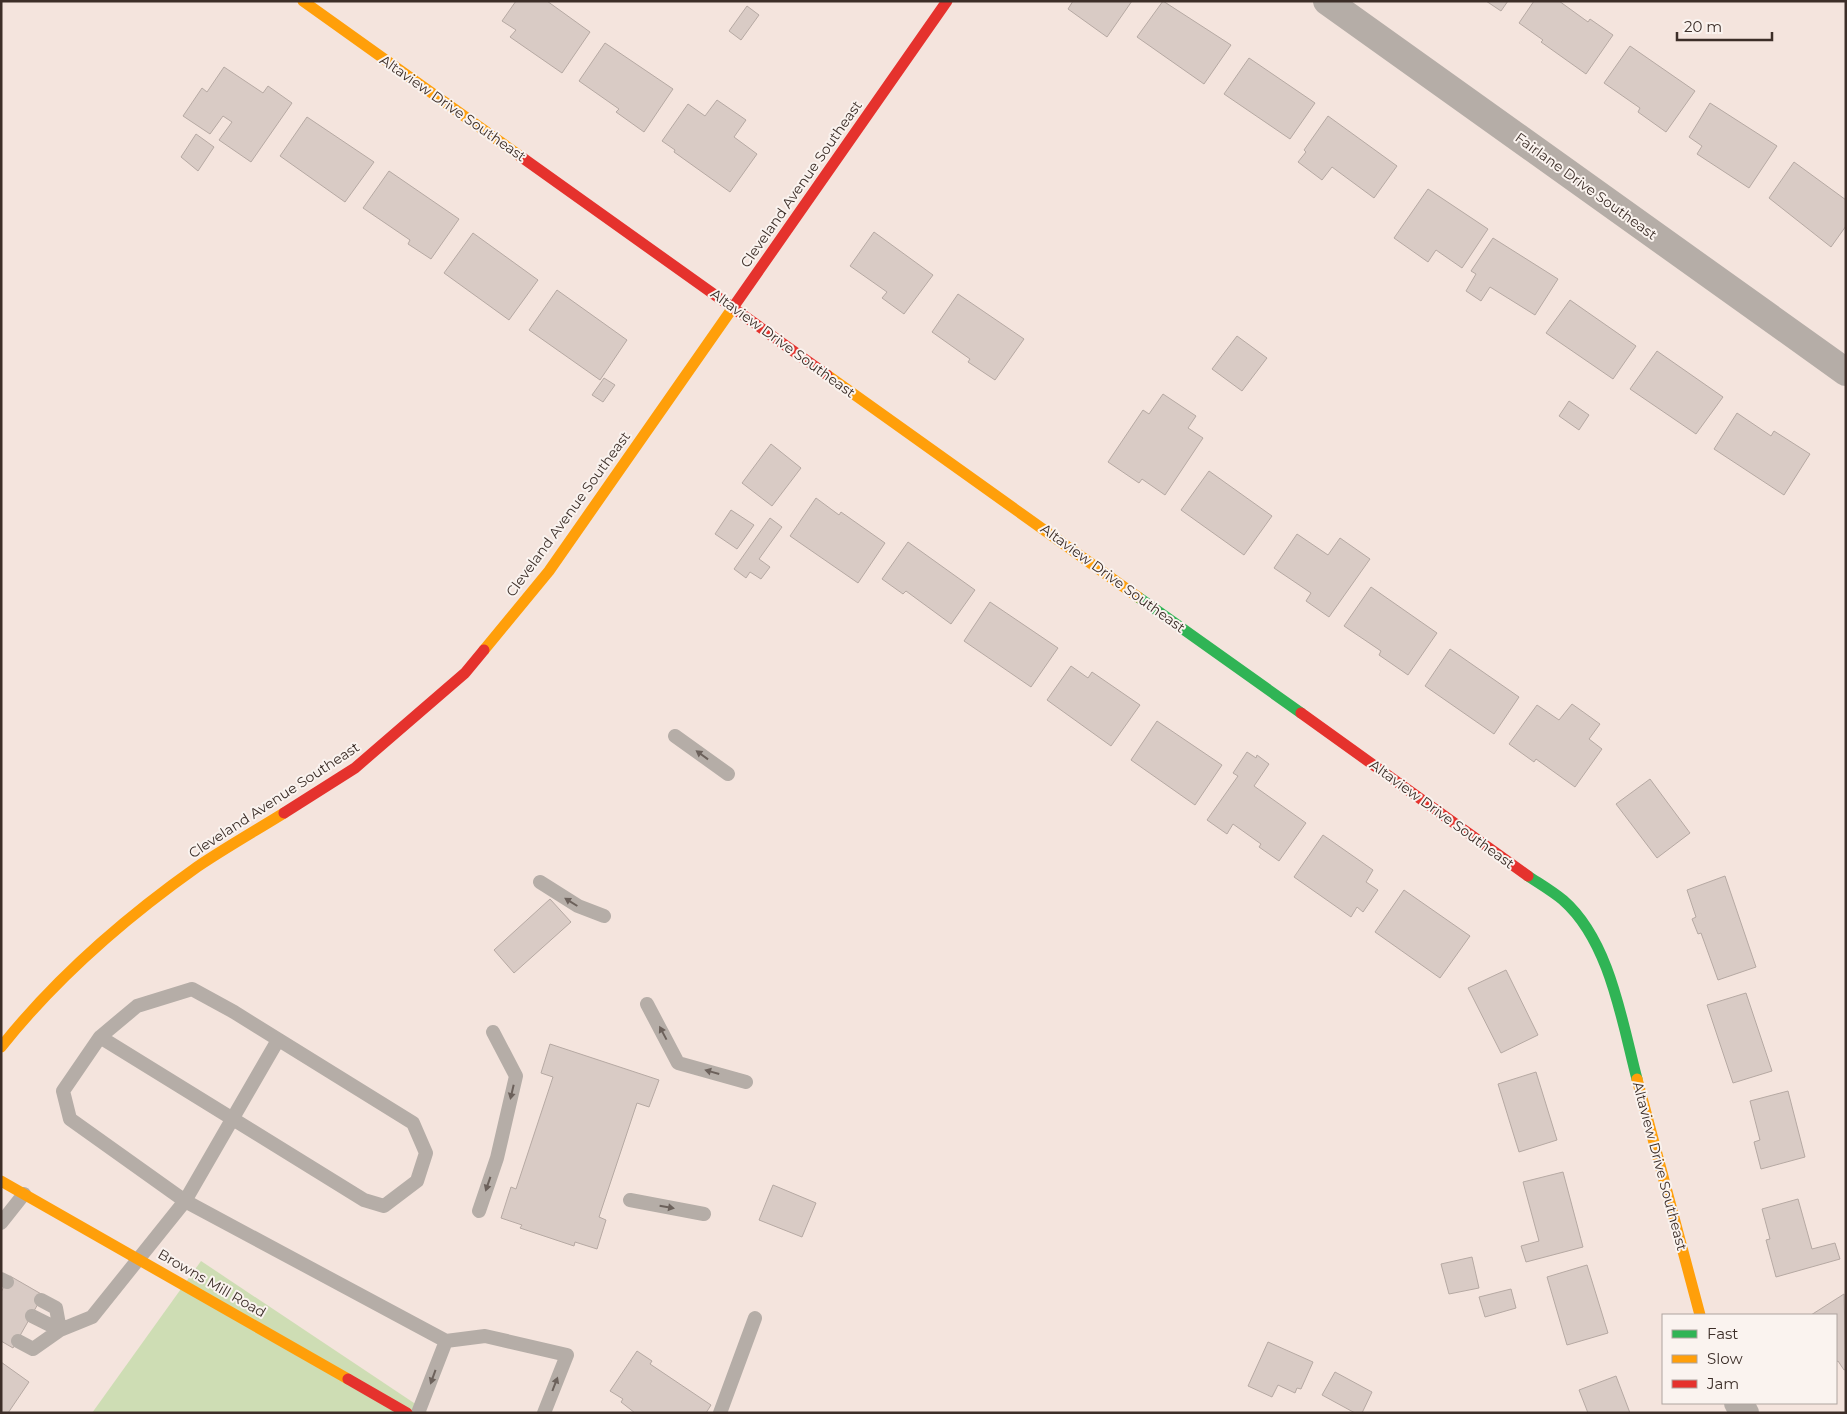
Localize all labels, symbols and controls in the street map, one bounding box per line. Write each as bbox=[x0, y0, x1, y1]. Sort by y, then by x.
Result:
scale bar bbox=[1677, 10, 1772, 42]
text: 20 m bbox=[1684, 17, 1722, 36]
street label: Altaview Drive Southeast bbox=[377, 51, 530, 165]
street label: Cleveland Avenue Southeast bbox=[736, 97, 866, 271]
street label: Fairlane Drive Southeast bbox=[1512, 128, 1661, 244]
street label: Altaview Drive Southeast bbox=[707, 285, 859, 402]
street label: Cleveland Avenue Southeast bbox=[502, 428, 634, 600]
street label: Altaview Drive Southeast bbox=[1037, 520, 1189, 637]
street label: Cleveland Avenue Southeast bbox=[185, 738, 363, 862]
one-way arrow bbox=[695, 750, 709, 760]
street label: Altaview Drive Southeast bbox=[1366, 756, 1518, 873]
one-way arrow bbox=[564, 897, 577, 906]
one-way arrow bbox=[658, 1027, 667, 1040]
one-way arrow bbox=[705, 1068, 720, 1076]
street label: Altaview Drive Southeast bbox=[1629, 1080, 1691, 1253]
one-way arrow bbox=[508, 1085, 516, 1100]
one-way arrow bbox=[484, 1177, 491, 1192]
one-way arrow bbox=[659, 1203, 675, 1211]
street label: Browns Mill Road bbox=[155, 1245, 269, 1321]
legend bbox=[1662, 1314, 1837, 1404]
text: Fast bbox=[1707, 1324, 1738, 1343]
text: Slow bbox=[1707, 1349, 1743, 1368]
one-way arrow bbox=[429, 1370, 436, 1385]
text: Jam bbox=[1706, 1374, 1739, 1393]
one-way arrow bbox=[552, 1377, 560, 1391]

